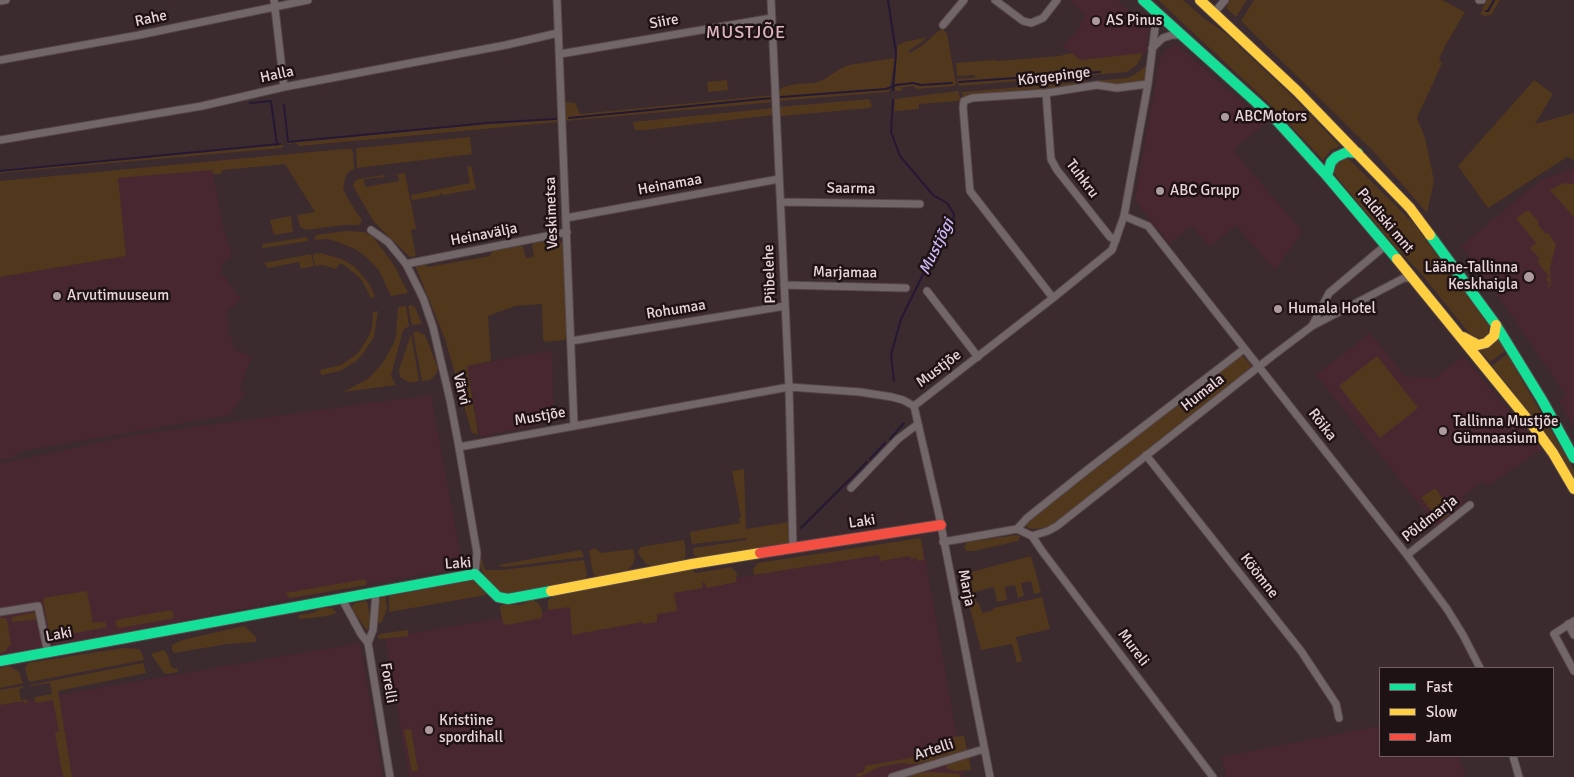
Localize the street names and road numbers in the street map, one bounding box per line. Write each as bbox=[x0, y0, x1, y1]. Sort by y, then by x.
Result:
street label: Rahe bbox=[133, 7, 169, 31]
street label: Siire bbox=[648, 11, 680, 33]
street label: Halla bbox=[259, 63, 295, 87]
street label: Kõrgepinge bbox=[1017, 64, 1091, 90]
street label: Tuhkru bbox=[1062, 156, 1102, 202]
street label: Heinamaa bbox=[637, 171, 703, 199]
street label: Veskimetsa bbox=[542, 177, 562, 249]
street label: Saarma bbox=[827, 180, 875, 198]
street label: Paldiski mnt bbox=[1353, 185, 1417, 257]
street label: Heinavälja bbox=[449, 220, 519, 250]
street label: Piibelehe bbox=[760, 244, 780, 304]
street label: Marjamaa bbox=[813, 263, 877, 283]
street label: Rohumaa bbox=[645, 296, 707, 324]
street label: Mustjõe bbox=[913, 346, 965, 392]
street label: Värvi bbox=[449, 371, 473, 407]
street label: Humala bbox=[1178, 371, 1228, 415]
street label: Mustjõe bbox=[513, 404, 567, 430]
street label: Rõika bbox=[1304, 405, 1340, 445]
street label: Põldmarja bbox=[1399, 492, 1461, 546]
street label: Laki bbox=[847, 511, 877, 533]
street label: Köömne bbox=[1236, 550, 1282, 602]
street label: Laki bbox=[444, 554, 472, 574]
street label: Marja bbox=[954, 568, 978, 608]
street label: Laki bbox=[44, 624, 74, 646]
street label: Mureli bbox=[1113, 626, 1153, 670]
street label: Forelli bbox=[376, 662, 400, 704]
street label: Artelli bbox=[912, 736, 956, 764]

